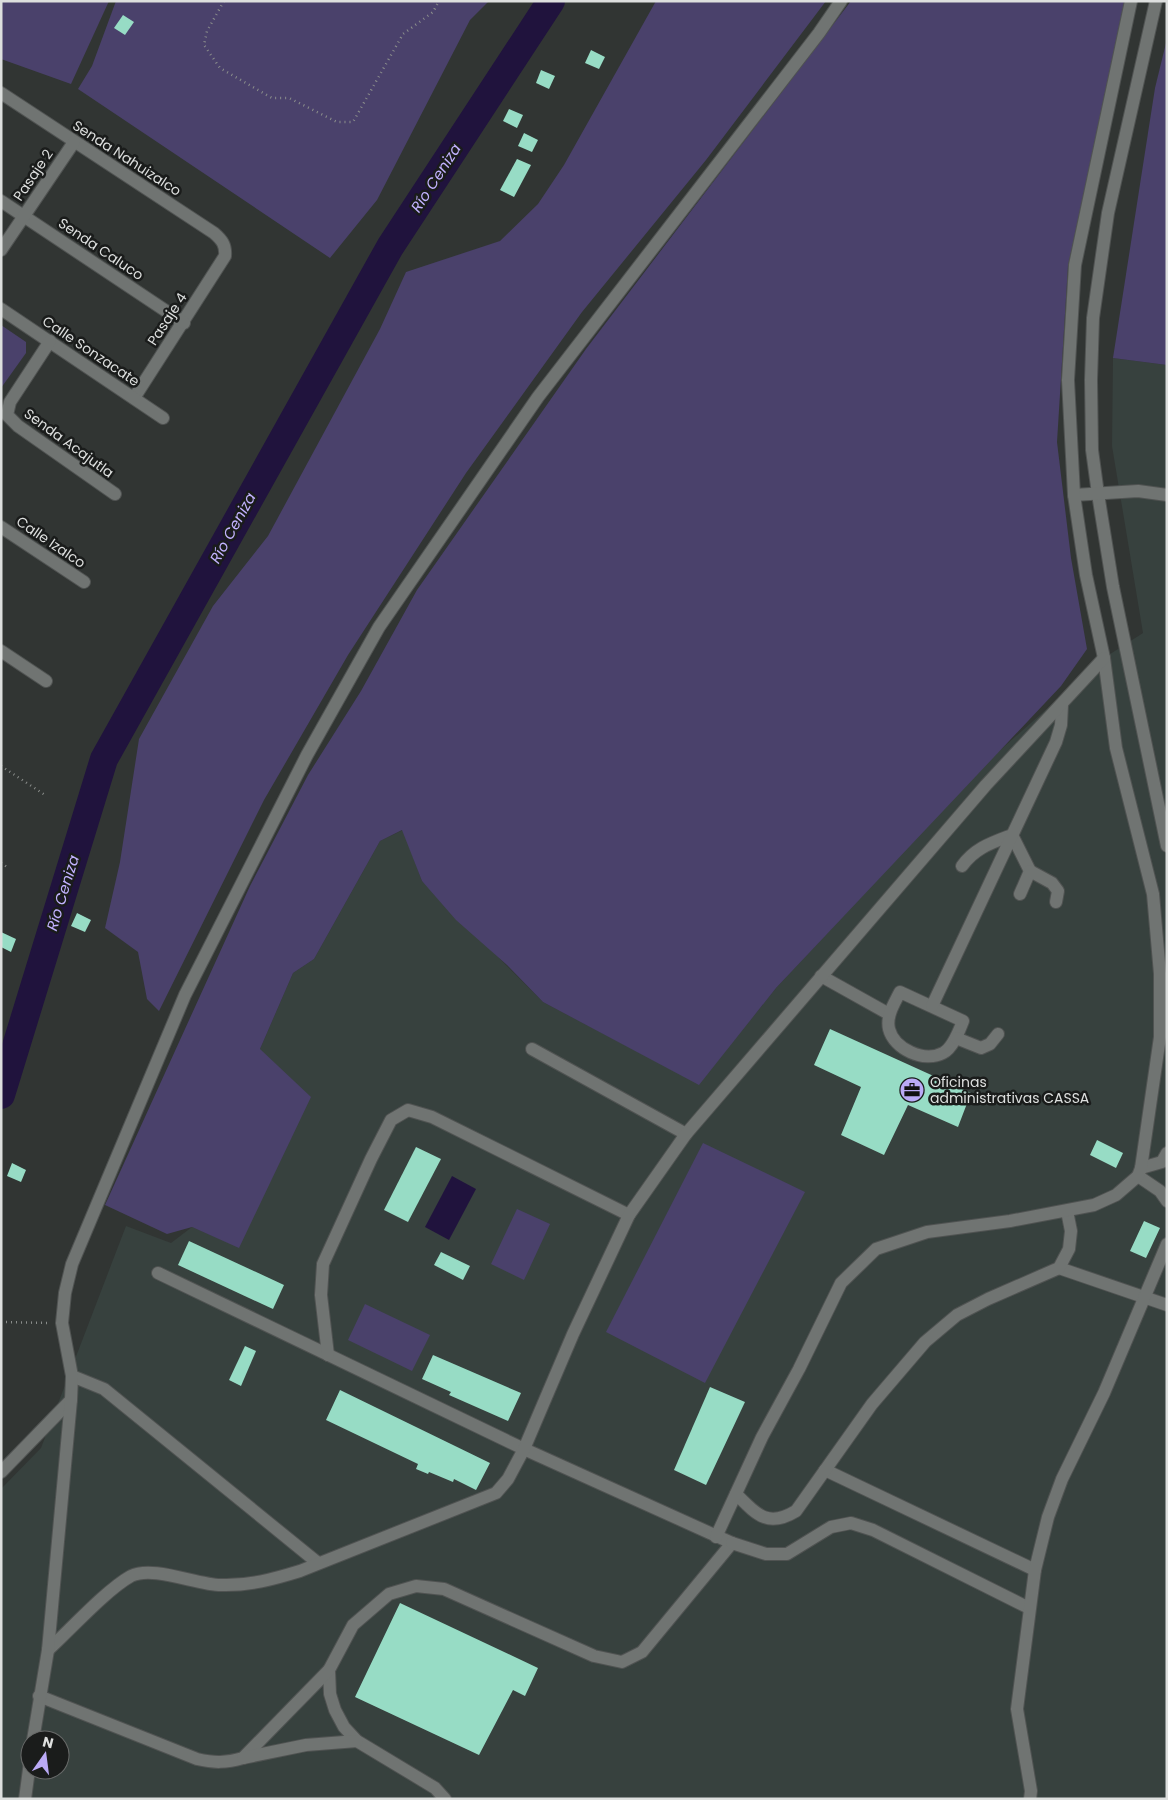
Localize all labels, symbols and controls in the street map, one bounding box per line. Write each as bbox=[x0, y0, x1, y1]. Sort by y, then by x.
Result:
street label: Senda Nahuizalco bbox=[69, 115, 185, 201]
water label: Río Ceniza bbox=[406, 139, 466, 216]
street label: Pasaje 2 bbox=[8, 145, 58, 205]
street label: Senda Caluco bbox=[55, 213, 148, 285]
street label: Pasaje 4 bbox=[143, 289, 192, 349]
street label: Calle Sonzacate bbox=[38, 311, 144, 391]
street label: Senda Acajutla bbox=[20, 404, 118, 482]
water label: Río Ceniza bbox=[204, 489, 261, 567]
street label: Calle Izalco bbox=[12, 511, 90, 573]
water label: Río Ceniza bbox=[41, 852, 84, 933]
place label: Oficinas administrativas CASSA bbox=[930, 1072, 1089, 1108]
office icon: Oficinas administrativas CASSA bbox=[899, 1077, 925, 1103]
north arrow bbox=[20, 1730, 70, 1780]
text: N bbox=[41, 1731, 56, 1753]

